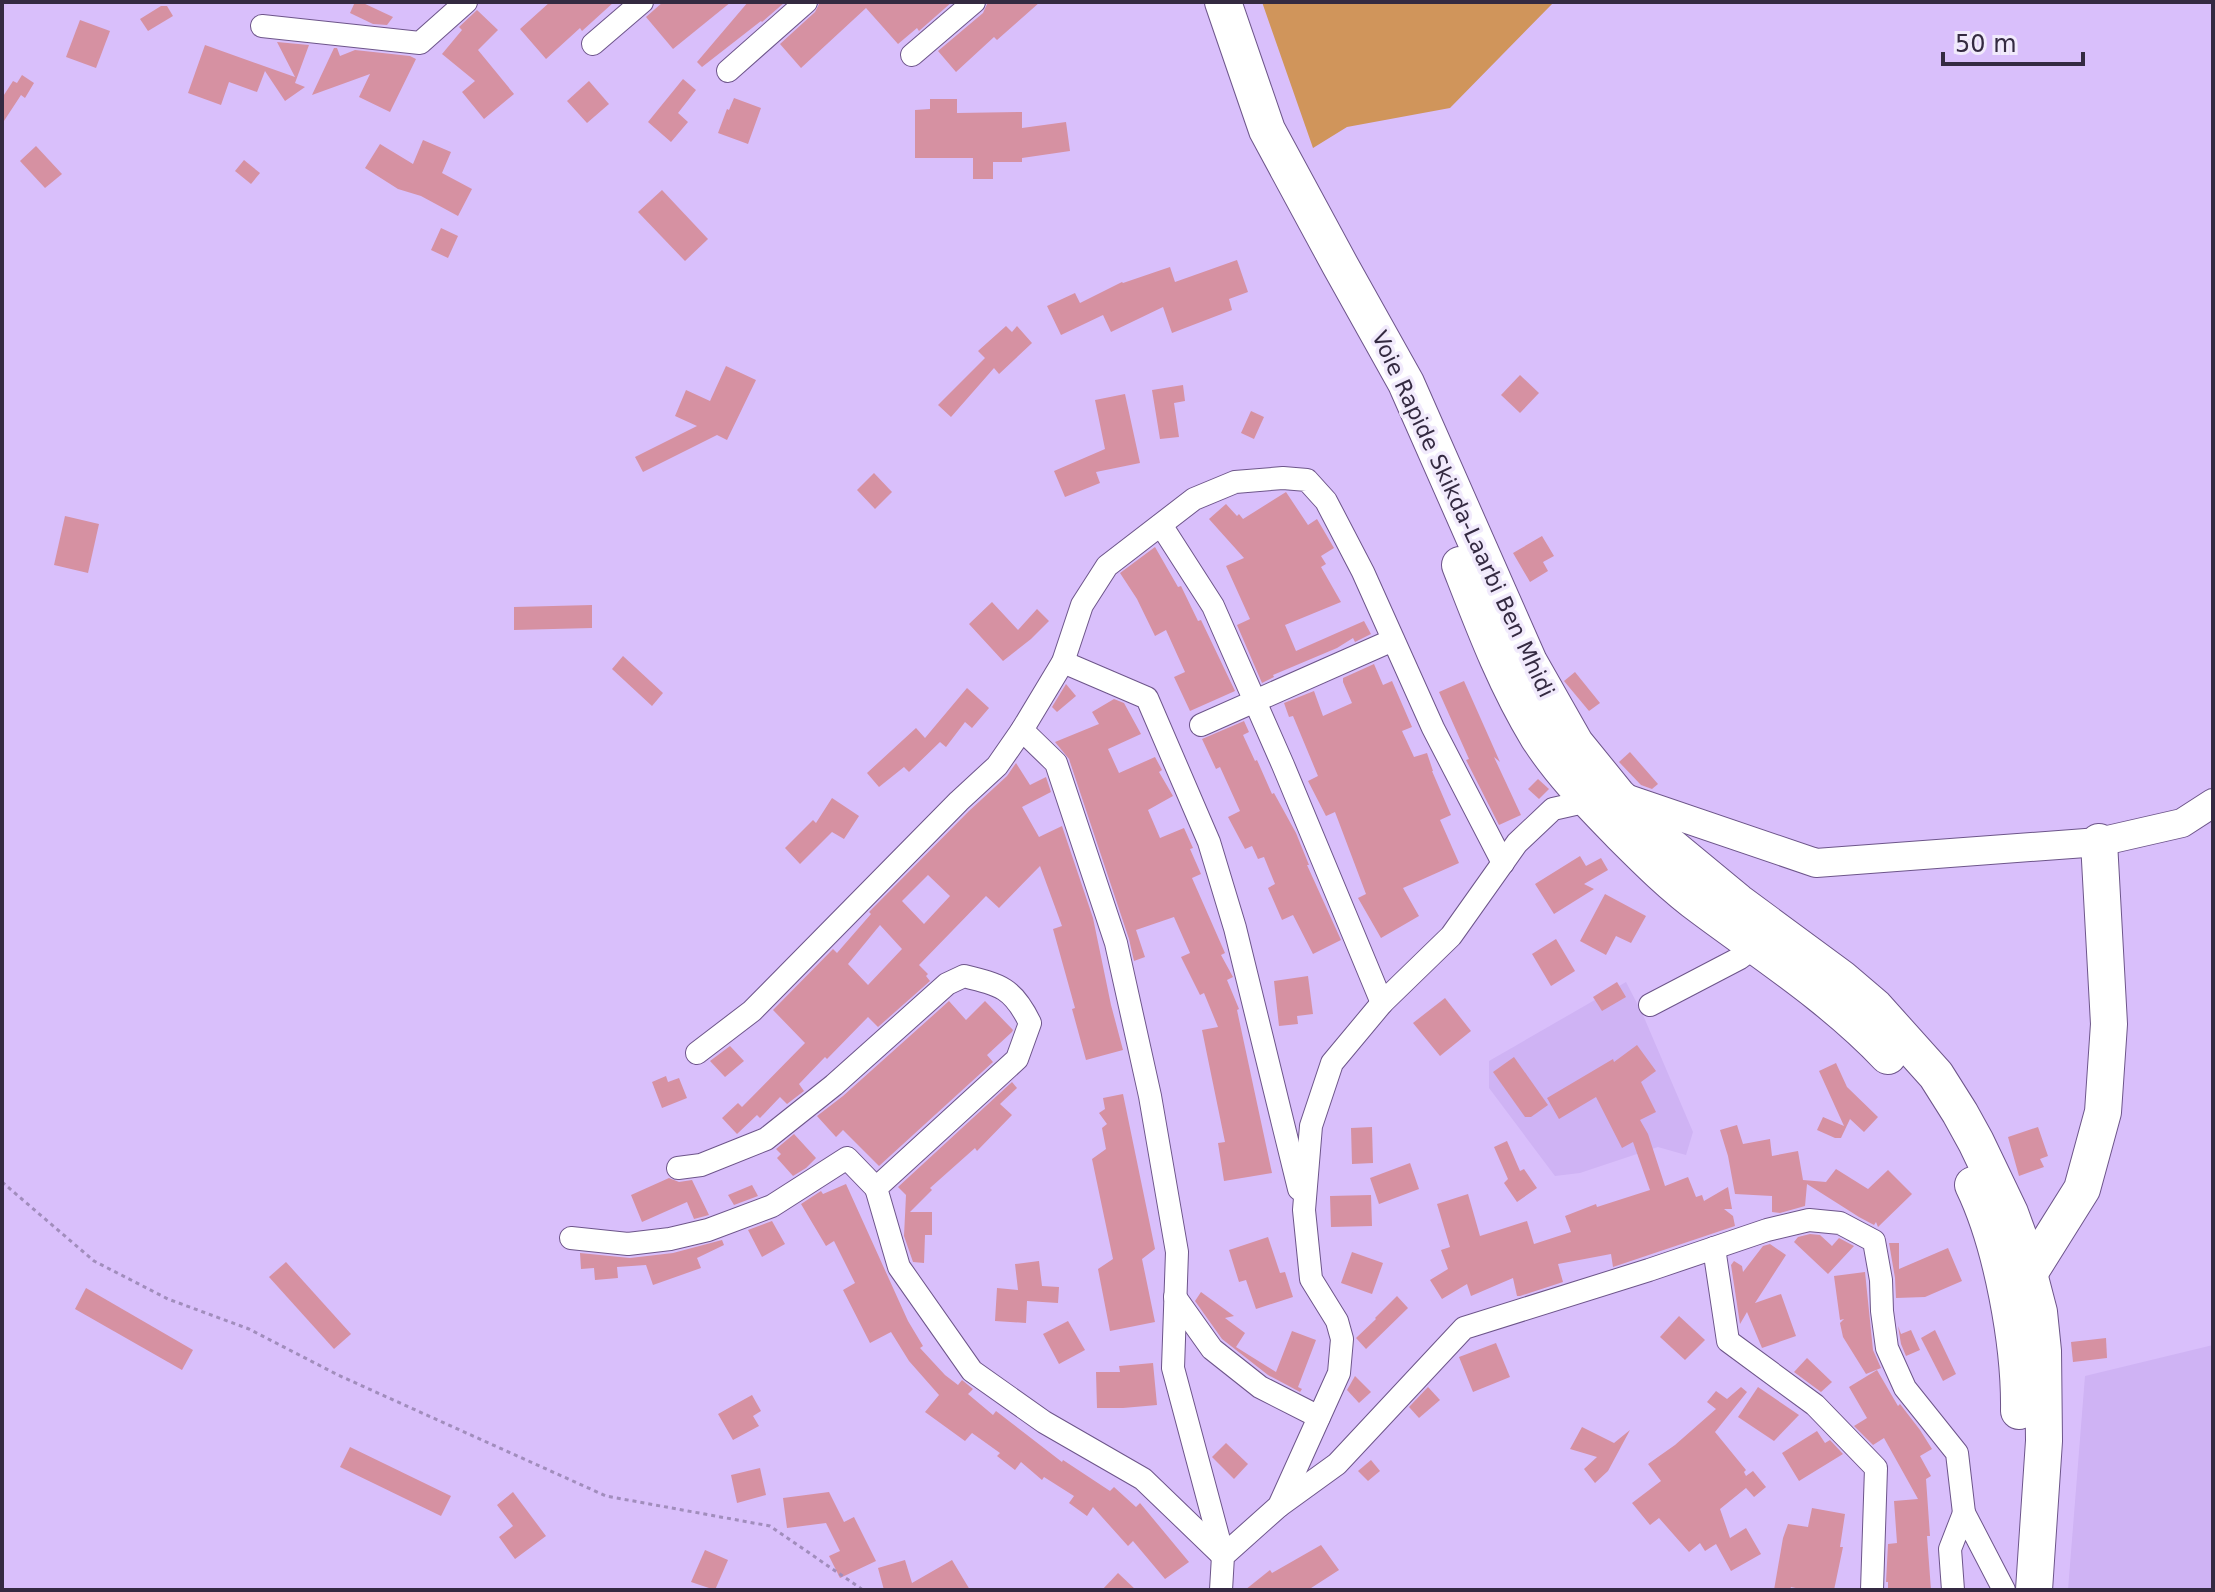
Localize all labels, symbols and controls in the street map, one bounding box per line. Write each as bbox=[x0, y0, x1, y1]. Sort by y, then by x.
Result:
scale bar bbox=[1943, 16, 2083, 66]
text: 50 m bbox=[1955, 30, 2017, 58]
street label: Voie Rapide Skikda-Laarbi Ben Mhidi bbox=[1367, 327, 1559, 701]

